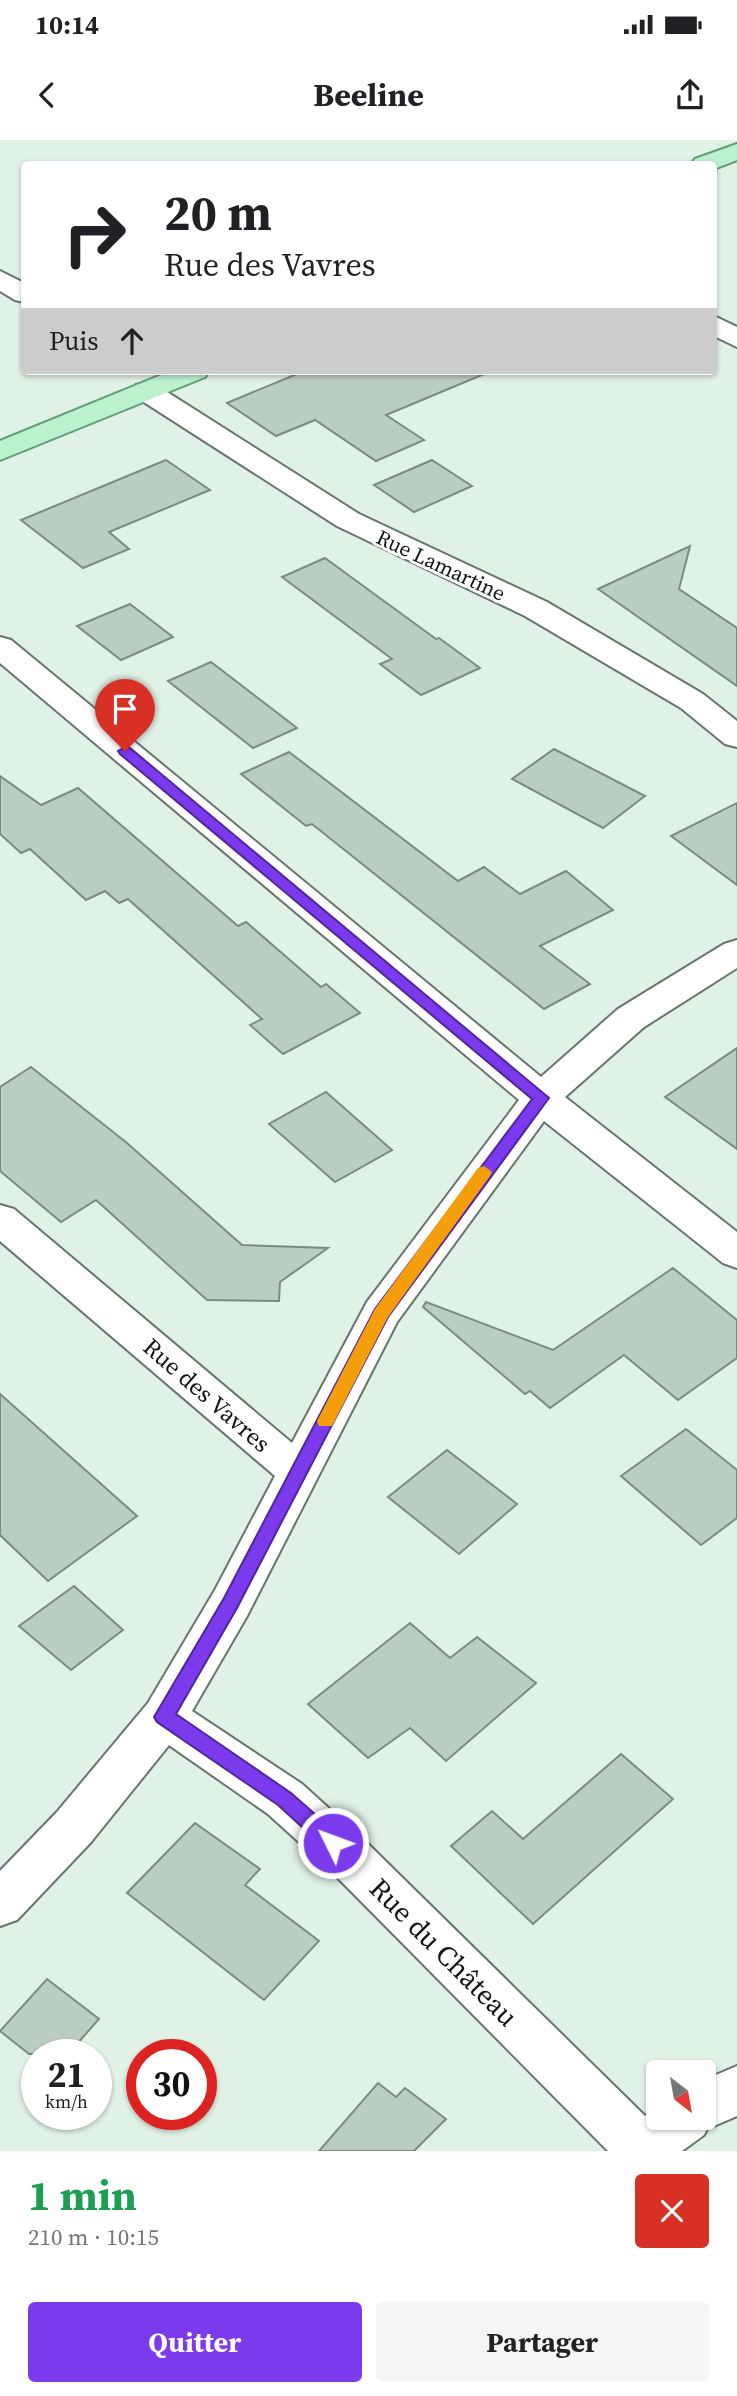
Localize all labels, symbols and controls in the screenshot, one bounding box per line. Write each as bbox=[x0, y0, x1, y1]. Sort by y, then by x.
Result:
text: 10:14 bbox=[35, 7, 99, 43]
text: Beeline bbox=[313, 73, 424, 117]
icon: back bbox=[28, 76, 66, 114]
icon: share bbox=[671, 76, 709, 114]
text: 20 m bbox=[164, 179, 272, 246]
icon: right bbox=[49, 189, 140, 280]
text: Rue des Vavres bbox=[164, 243, 376, 287]
icon: ahead bbox=[113, 322, 151, 360]
text: Puis bbox=[49, 323, 99, 359]
street label: Rue Lamartine bbox=[372, 522, 510, 608]
pin bbox=[95, 679, 155, 751]
icon: arrive bbox=[106, 690, 144, 728]
street label: Rue des Vavres bbox=[136, 1330, 278, 1460]
position arrow bbox=[296, 1806, 370, 1880]
street label: Rue du Château bbox=[361, 1869, 527, 2035]
speed limit sign: 30 bbox=[126, 2039, 217, 2130]
text: 21 bbox=[48, 2051, 85, 2099]
north arrow bbox=[646, 2060, 716, 2130]
map controls bbox=[646, 2060, 716, 2130]
text: km/h bbox=[45, 2089, 88, 2114]
text: 1 min bbox=[28, 2166, 137, 2224]
button: close bbox=[635, 2174, 709, 2248]
text: 210 m · 10:15 bbox=[28, 2221, 159, 2253]
button: Quitter bbox=[28, 2302, 362, 2382]
button: Partager bbox=[376, 2302, 709, 2382]

